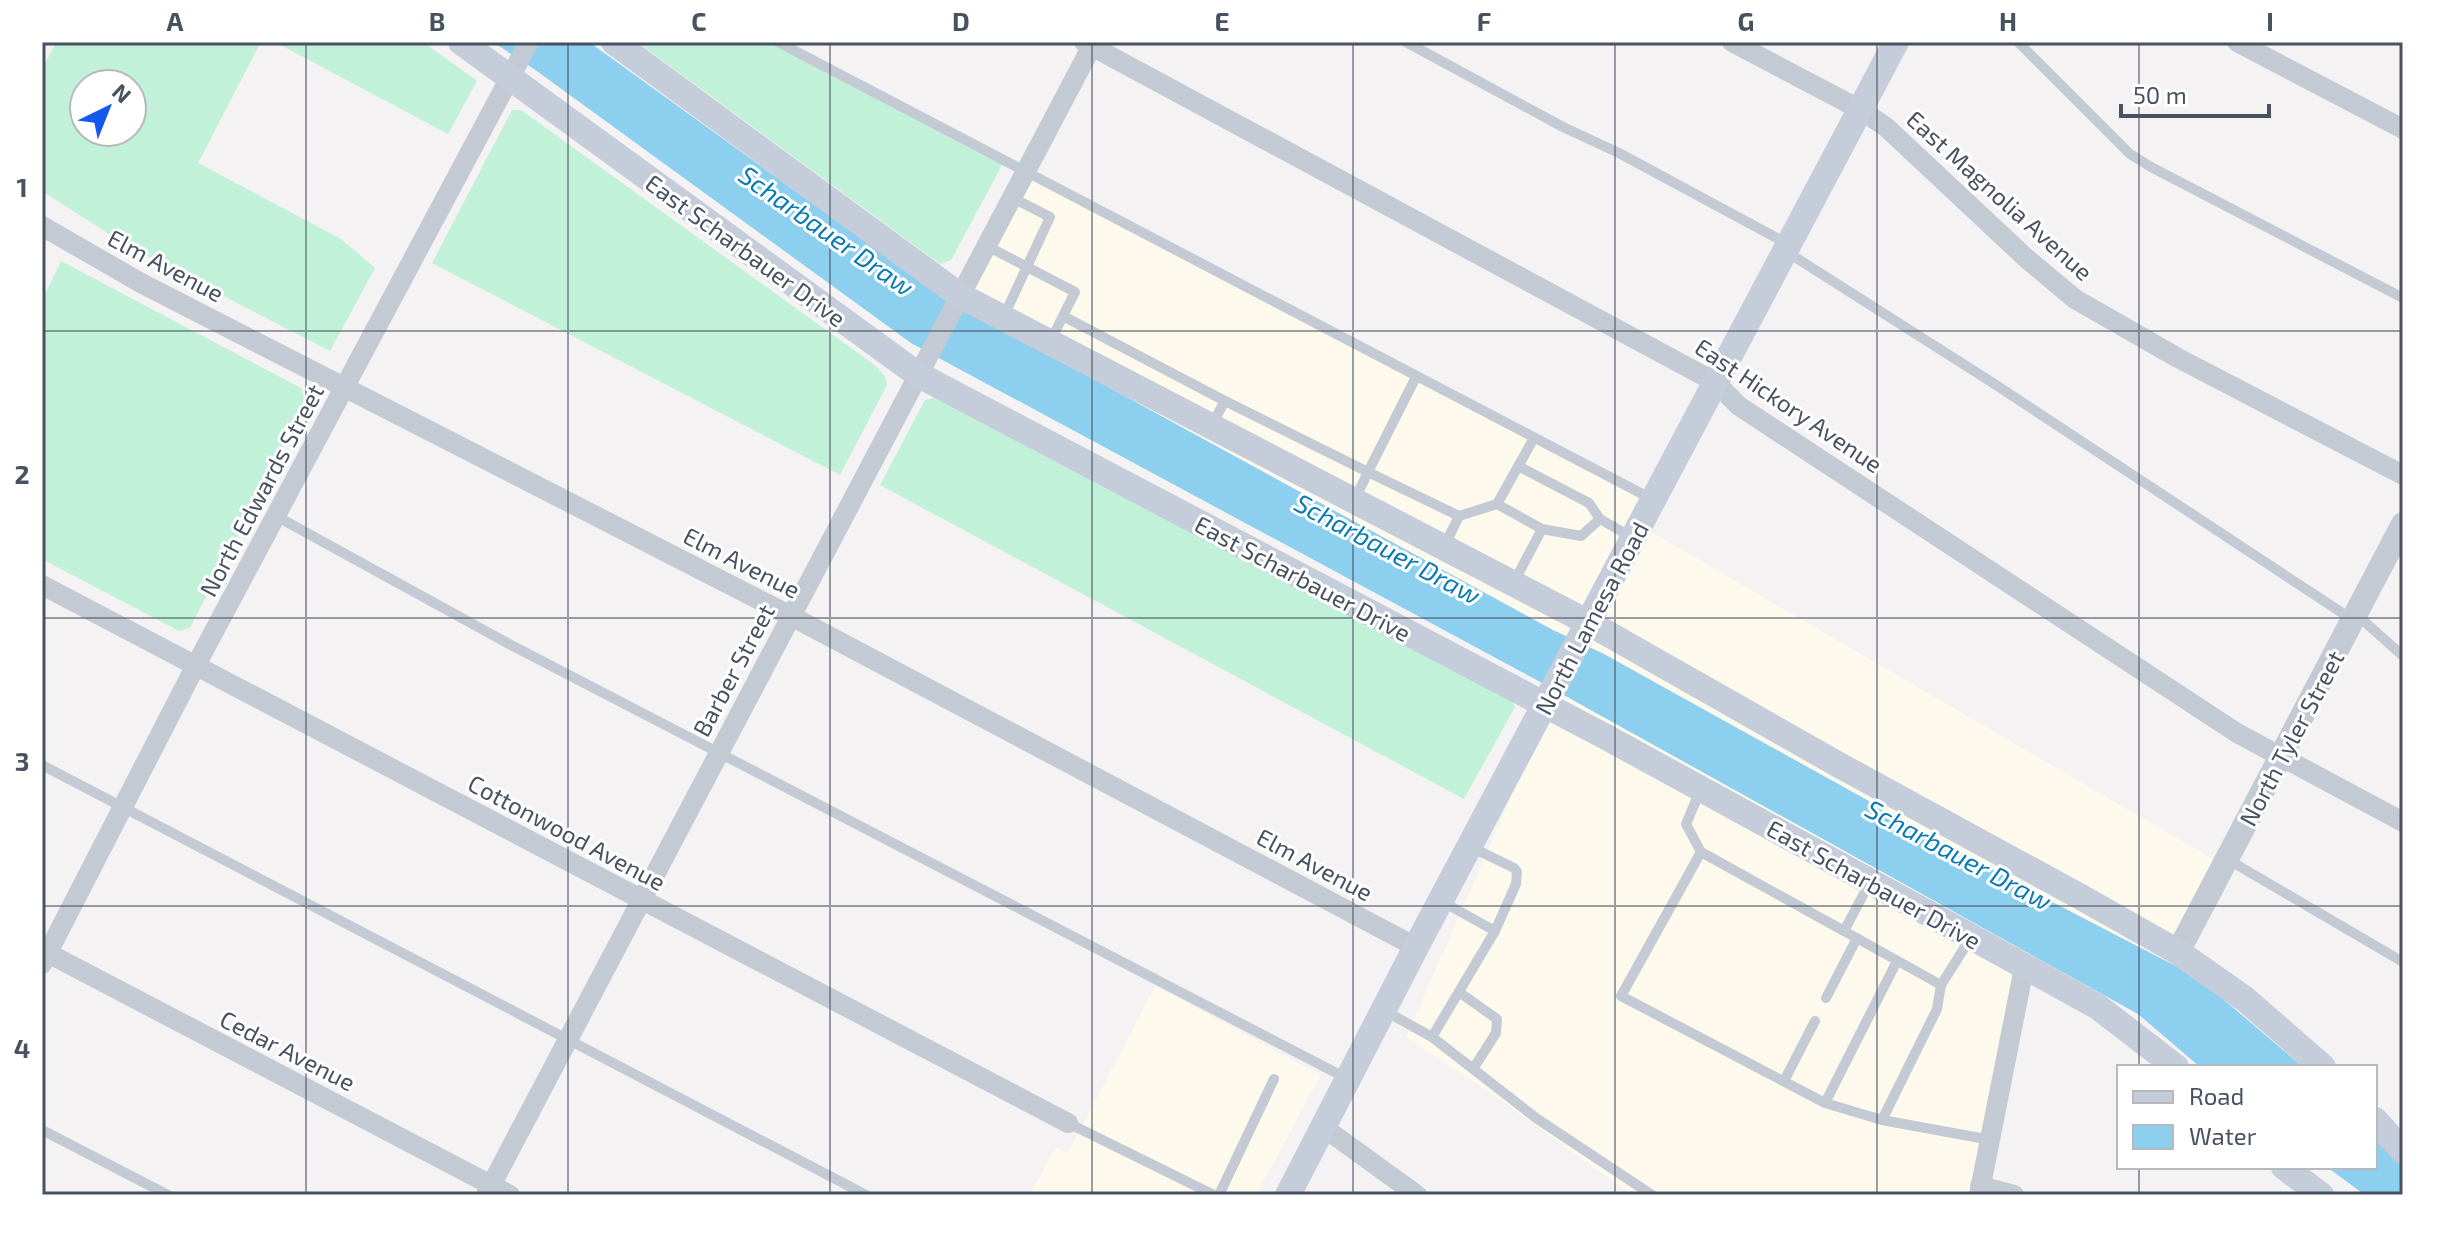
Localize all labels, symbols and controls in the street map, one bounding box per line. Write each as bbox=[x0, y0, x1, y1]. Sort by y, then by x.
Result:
text: A bbox=[167, 5, 184, 36]
text: B bbox=[429, 5, 445, 36]
text: C bbox=[691, 5, 707, 36]
text: D bbox=[952, 5, 970, 36]
text: E bbox=[1214, 5, 1230, 36]
text: F bbox=[1477, 5, 1491, 36]
text: G bbox=[1738, 5, 1754, 36]
text: H bbox=[1999, 5, 2017, 36]
text: I bbox=[2266, 5, 2274, 36]
north arrow bbox=[68, 68, 148, 148]
scale bar bbox=[2121, 68, 2269, 118]
text: N bbox=[108, 78, 137, 108]
text: 50 m bbox=[2133, 80, 2187, 109]
street label: East Magnolia Avenue bbox=[1901, 104, 2099, 286]
water label: Scharbauer Draw bbox=[734, 158, 920, 302]
street label: East Scharbauer Drive bbox=[640, 168, 852, 332]
text: 1 bbox=[16, 171, 28, 202]
street label: Elm Avenue bbox=[103, 222, 229, 308]
street label: East Hickory Avenue bbox=[1690, 332, 1888, 478]
street label: North Edwards Street bbox=[193, 379, 329, 601]
text: 2 bbox=[14, 458, 30, 489]
water label: Scharbauer Draw bbox=[1290, 486, 1486, 610]
street label: East Scharbauer Drive bbox=[1190, 509, 1416, 647]
street label: North Lamesa Road bbox=[1528, 517, 1654, 719]
street label: Elm Avenue bbox=[679, 520, 805, 604]
street label: Barber Street bbox=[686, 599, 780, 741]
street label: North Tyler Street bbox=[2233, 645, 2349, 831]
text: 3 bbox=[15, 745, 29, 776]
street label: Cottonwood Avenue bbox=[463, 768, 671, 896]
water label: Scharbauer Draw bbox=[1861, 792, 2057, 916]
street label: East Scharbauer Drive bbox=[1762, 813, 1986, 955]
street label: Elm Avenue bbox=[1252, 821, 1378, 907]
street label: Cedar Avenue bbox=[216, 1004, 360, 1096]
text: 4 bbox=[14, 1032, 30, 1063]
legend bbox=[2117, 1065, 2377, 1169]
text: Road bbox=[2189, 1081, 2244, 1110]
text: Water bbox=[2189, 1121, 2257, 1150]

